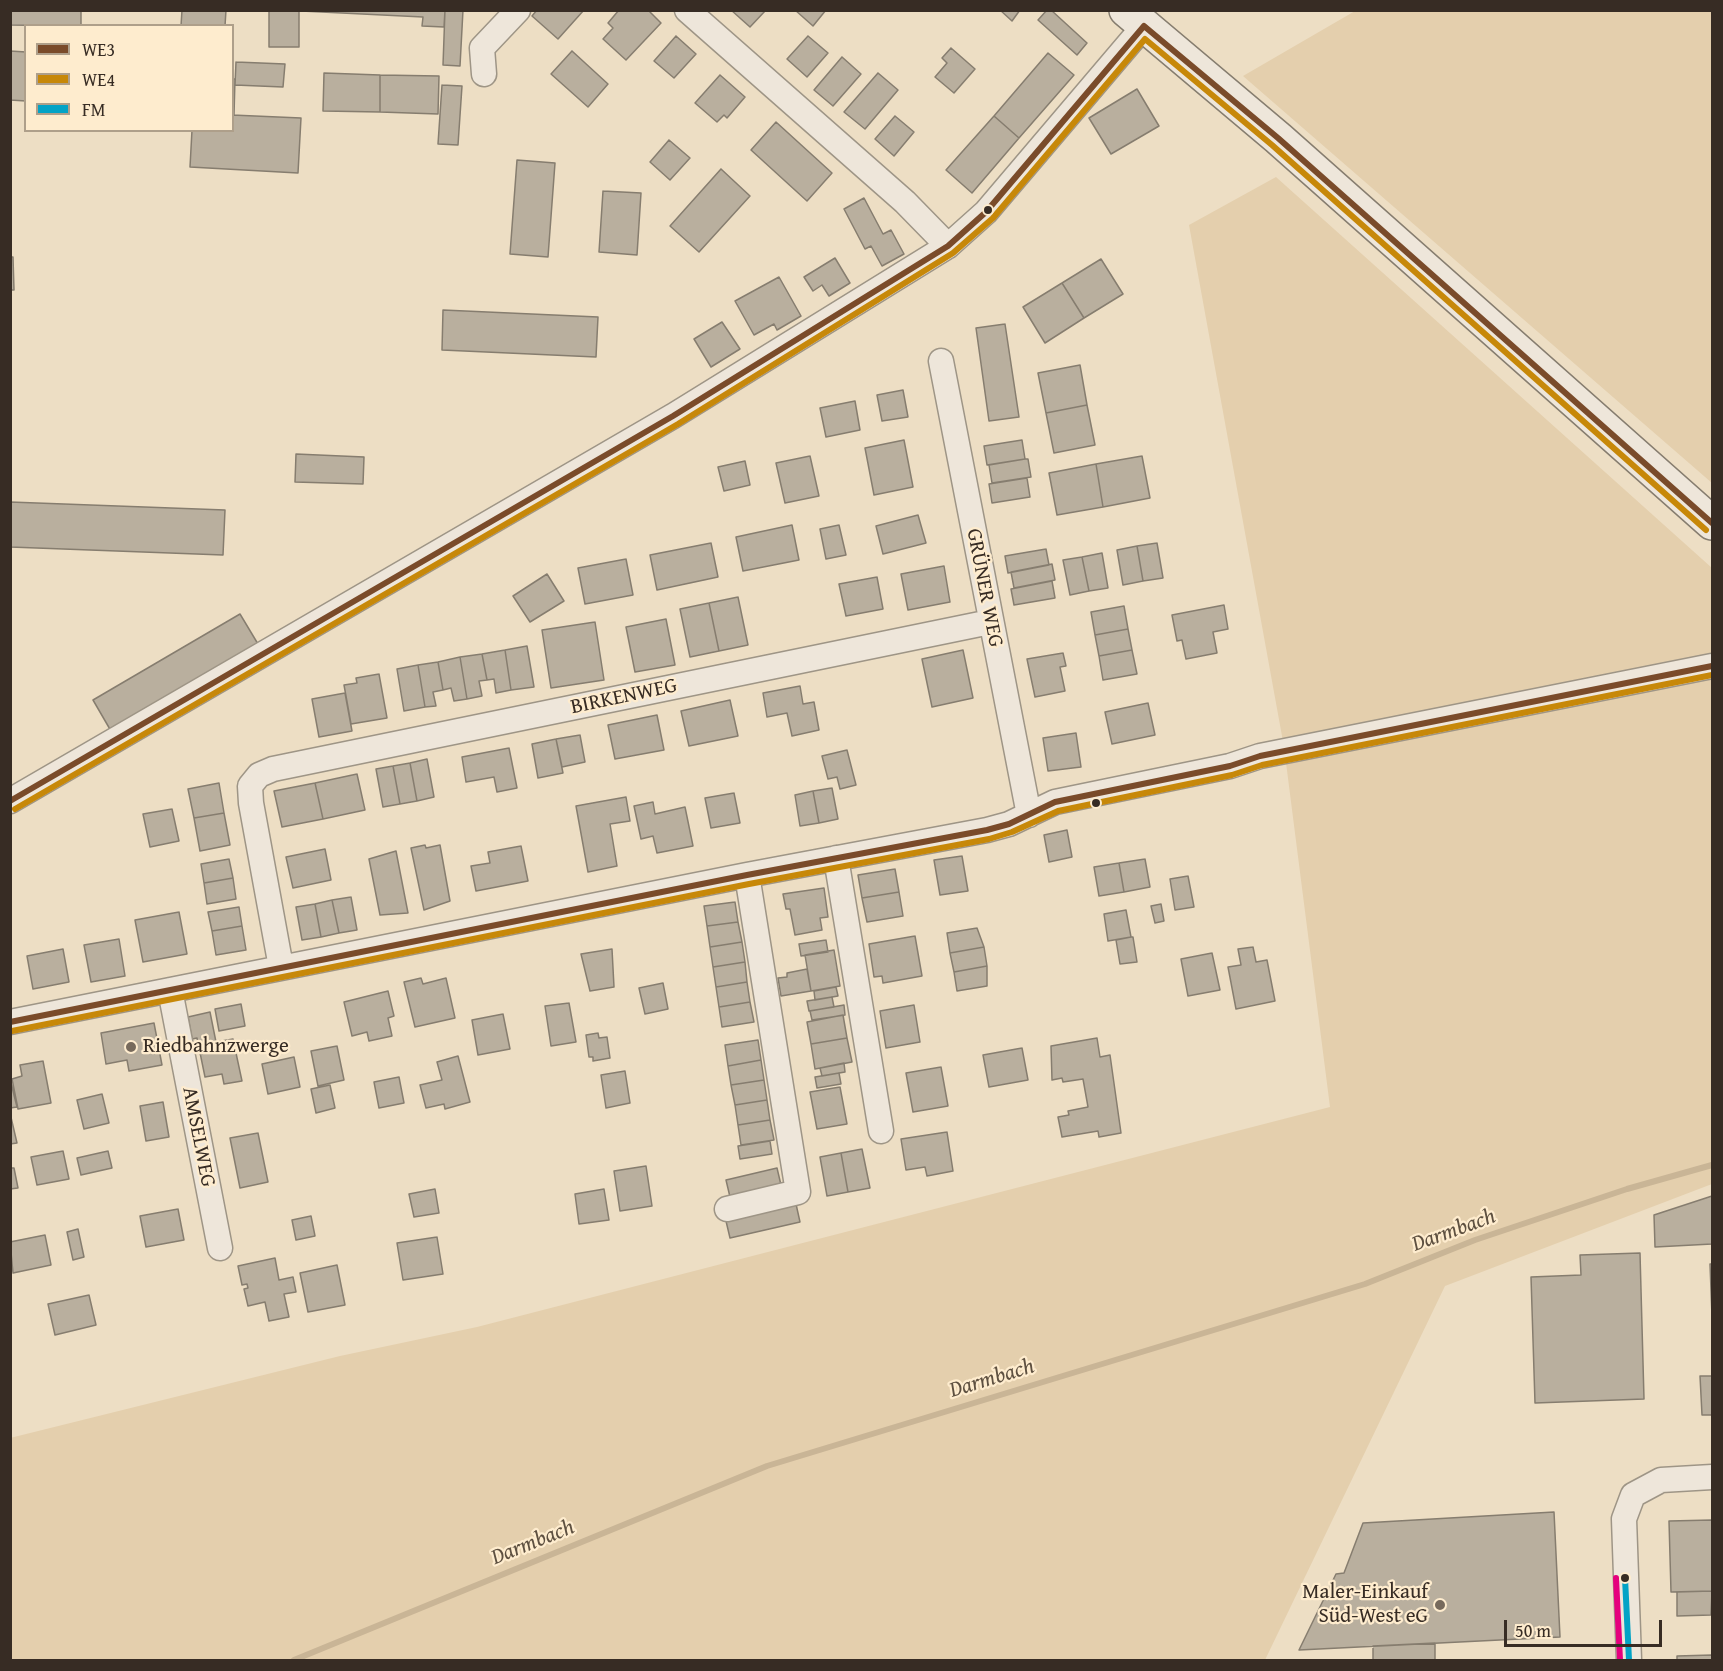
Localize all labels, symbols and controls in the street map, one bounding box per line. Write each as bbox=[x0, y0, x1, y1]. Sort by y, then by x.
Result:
legend bbox=[24, 24, 234, 132]
text: WE3 bbox=[82, 36, 115, 63]
text: WE4 bbox=[82, 66, 115, 93]
text: FM bbox=[82, 96, 106, 123]
unlabelled marker bbox=[982, 204, 994, 216]
street label: GRÜNER WEG bbox=[960, 527, 1008, 649]
street label: BIRKENWEG bbox=[569, 673, 679, 721]
unlabelled marker bbox=[1090, 797, 1102, 809]
place label: Riedbahnzwerge bbox=[143, 1034, 289, 1060]
marker: Riedbahnzwerge bbox=[124, 1040, 138, 1054]
street label: AMSELWEG bbox=[176, 1085, 220, 1189]
water label: Darmbach bbox=[1409, 1204, 1499, 1258]
water label: Darmbach bbox=[946, 1354, 1038, 1404]
water label: Darmbach bbox=[488, 1514, 578, 1572]
unlabelled marker bbox=[1619, 1572, 1631, 1584]
place label: Maler-Einkauf Süd-West eG bbox=[1302, 1580, 1428, 1630]
marker: Maler-Einkauf Süd-West eG bbox=[1433, 1598, 1447, 1612]
scale bar bbox=[1507, 1608, 1664, 1646]
text: 50 m bbox=[1515, 1617, 1551, 1644]

